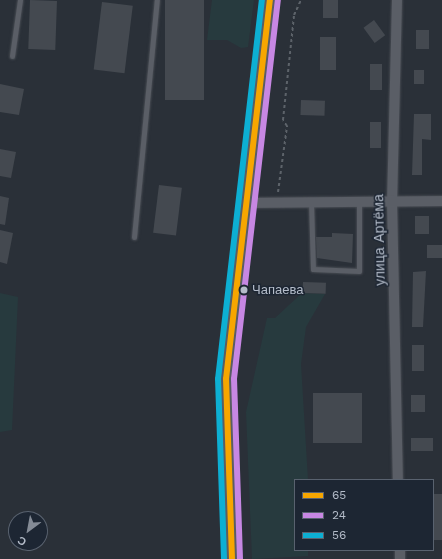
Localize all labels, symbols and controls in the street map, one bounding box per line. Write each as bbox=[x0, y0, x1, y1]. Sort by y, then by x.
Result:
street label: улица Артёма bbox=[370, 194, 388, 286]
place label: Чапаева bbox=[252, 282, 303, 298]
marker: Чапаева bbox=[239, 285, 249, 295]
legend bbox=[294, 479, 434, 551]
text: 65 bbox=[332, 488, 346, 502]
text: 24 bbox=[332, 508, 346, 522]
north arrow bbox=[8, 511, 48, 551]
text: 56 bbox=[332, 528, 346, 542]
text: С bbox=[15, 533, 29, 548]

